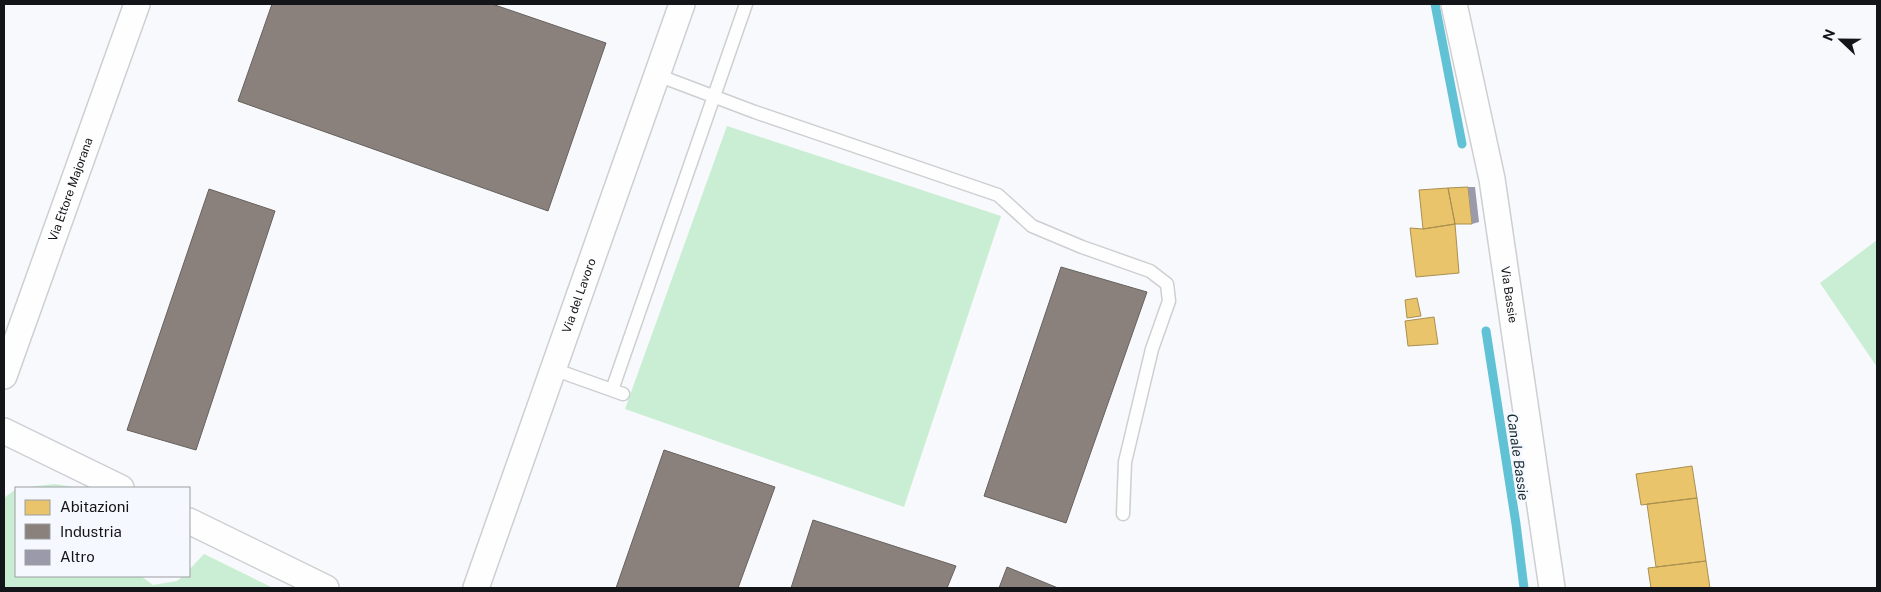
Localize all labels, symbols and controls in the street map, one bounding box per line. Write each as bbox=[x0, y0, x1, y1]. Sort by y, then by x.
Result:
north arrow bbox=[1816, 15, 1866, 65]
text: N bbox=[1819, 27, 1838, 43]
street label: Via Ettore Majorana bbox=[46, 136, 96, 243]
street label: Via del Lavoro bbox=[559, 256, 599, 335]
street label: Via Bassie bbox=[1498, 265, 1520, 324]
water label: Canale Bassie bbox=[1504, 412, 1532, 502]
legend bbox=[15, 487, 190, 577]
text: Abitazioni bbox=[60, 498, 129, 515]
text: Industria bbox=[60, 523, 122, 540]
text: Altro bbox=[60, 548, 95, 565]

